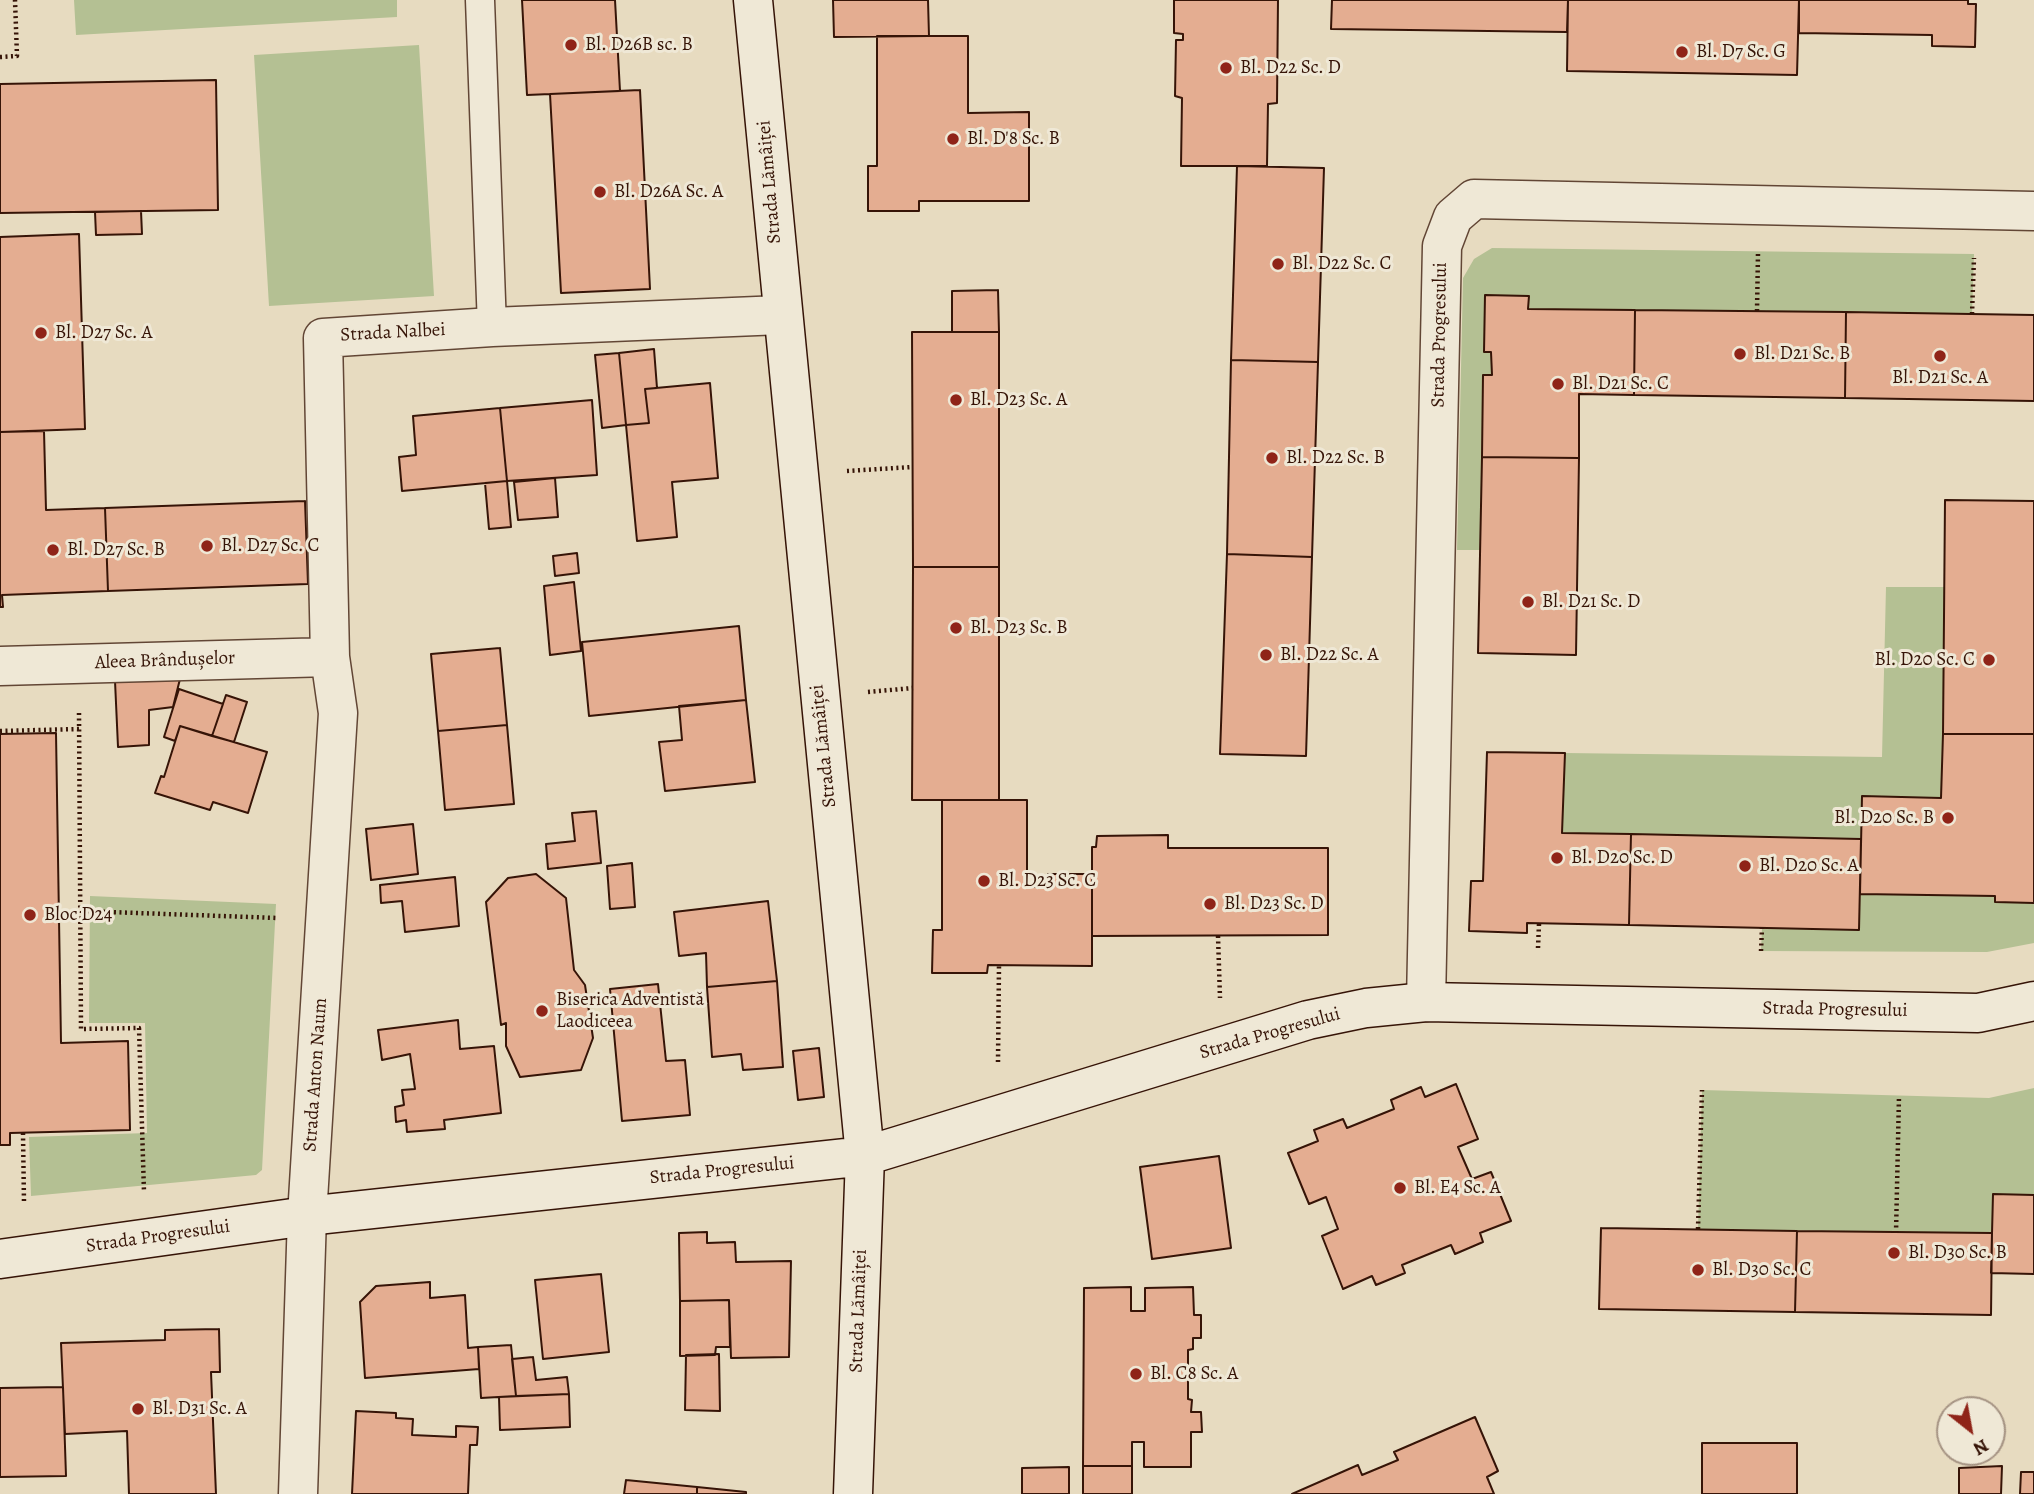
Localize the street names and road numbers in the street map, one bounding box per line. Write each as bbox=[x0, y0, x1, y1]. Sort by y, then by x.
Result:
street label: Strada Lămâiței bbox=[753, 119, 787, 245]
street label: Strada Progresului bbox=[1427, 262, 1453, 408]
street label: Strada Nalbei bbox=[340, 319, 446, 347]
street label: Aleea Brândușelor bbox=[94, 647, 236, 675]
street label: Strada Lămâiței bbox=[806, 683, 842, 809]
street label: Strada Anton Naum bbox=[299, 997, 333, 1153]
street label: Strada Progresului bbox=[1762, 997, 1908, 1023]
street label: Strada Progresului bbox=[1197, 1003, 1343, 1065]
street label: Strada Progresului bbox=[649, 1152, 795, 1190]
street label: Strada Progresului bbox=[85, 1216, 231, 1258]
street label: Strada Lămâiței bbox=[845, 1249, 873, 1373]

